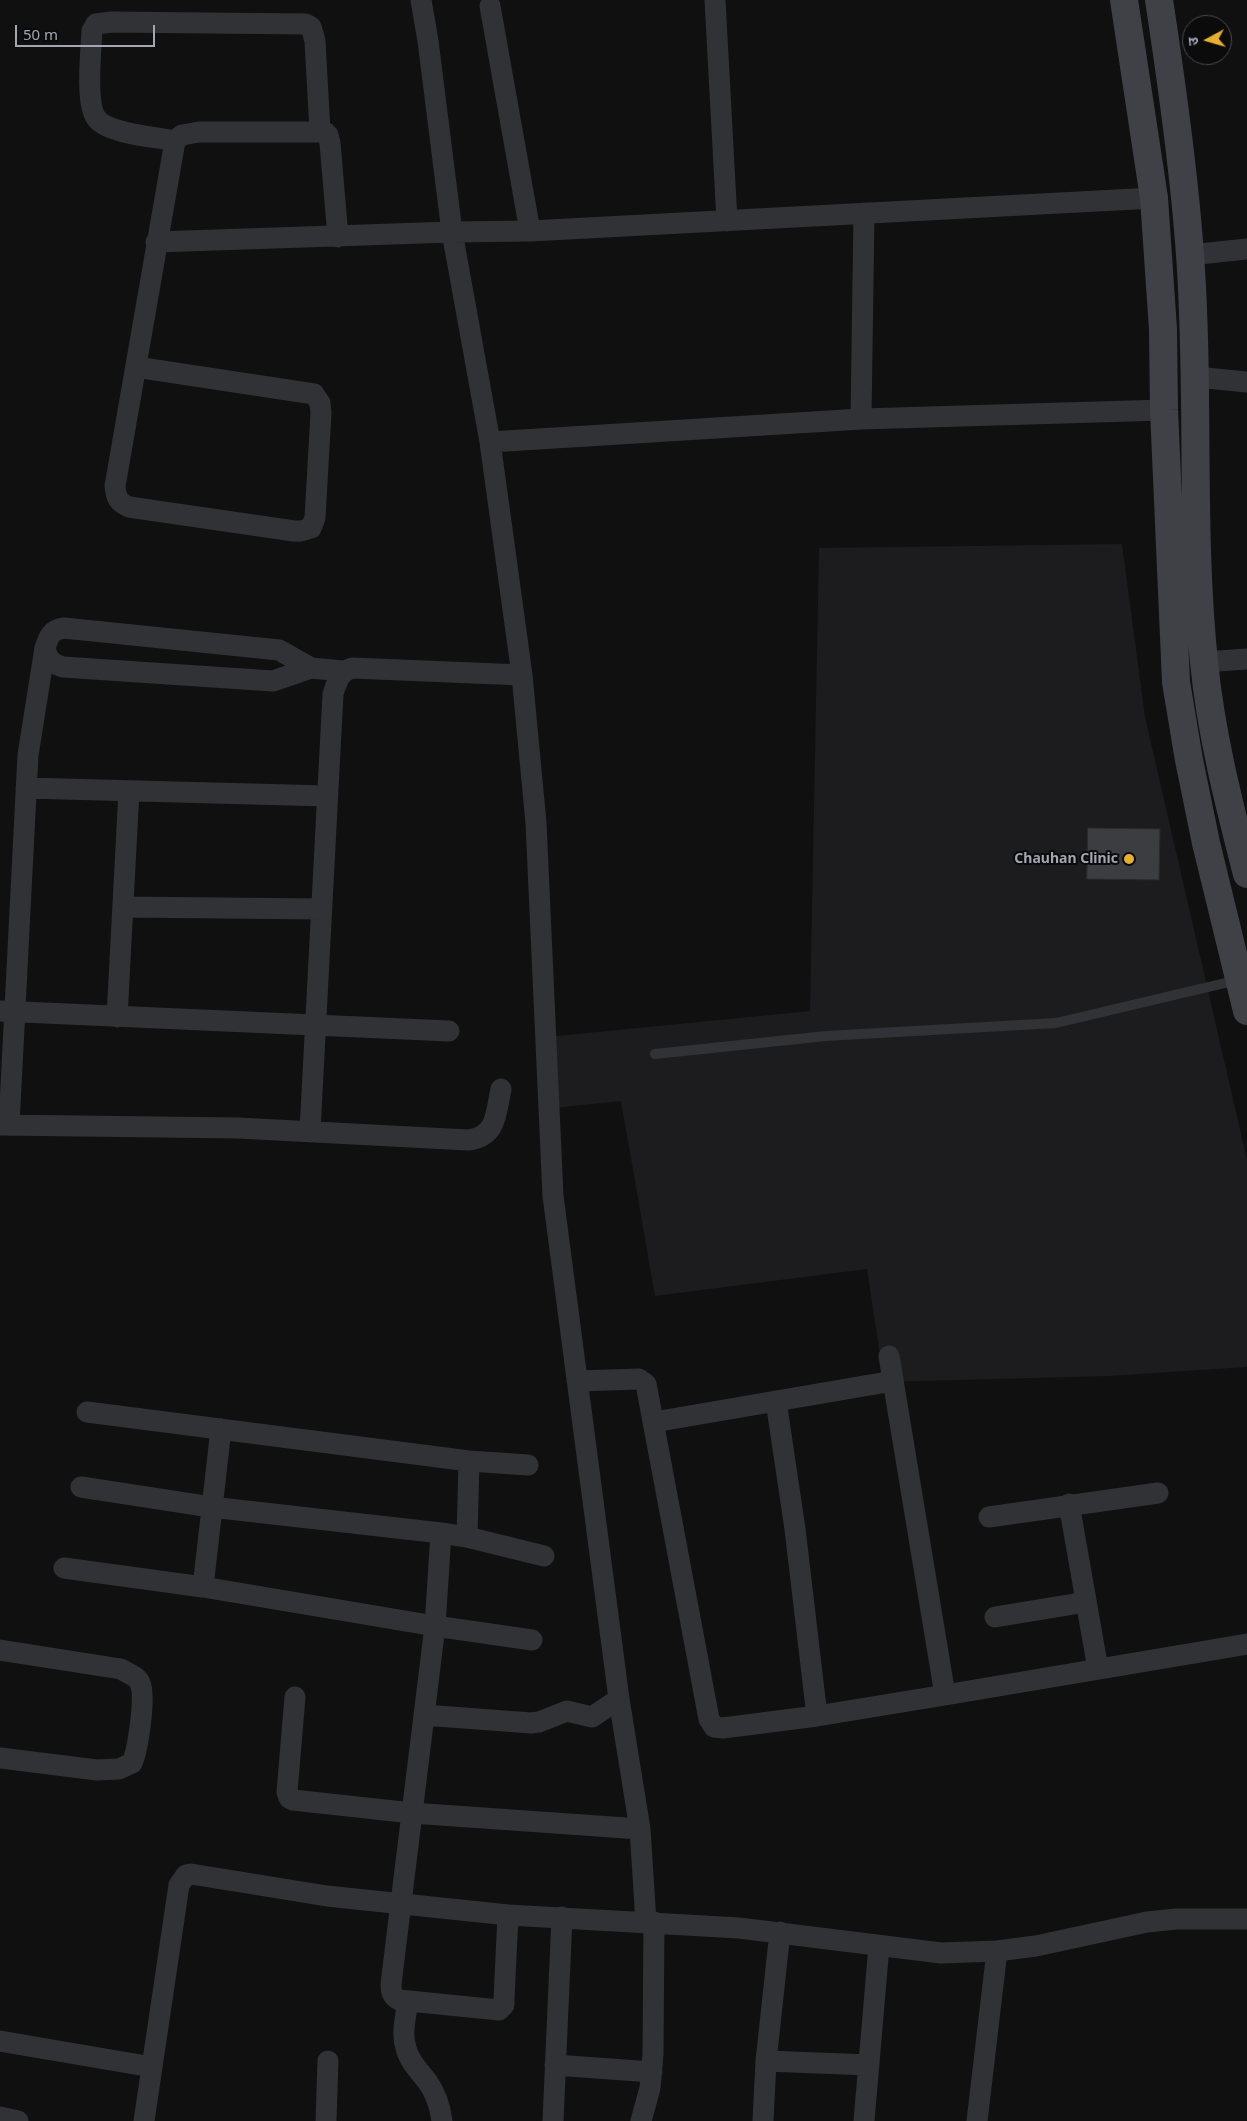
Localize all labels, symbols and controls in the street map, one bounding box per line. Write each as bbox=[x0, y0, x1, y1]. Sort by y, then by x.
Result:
scale bar bbox=[18, 15, 158, 47]
north arrow bbox=[1182, 15, 1232, 65]
text: 50 m bbox=[23, 24, 58, 44]
text: उ bbox=[1183, 36, 1202, 47]
place label: Chauhan Clinic bbox=[1014, 851, 1118, 867]
marker: Chauhan Clinic bbox=[1122, 852, 1136, 866]

